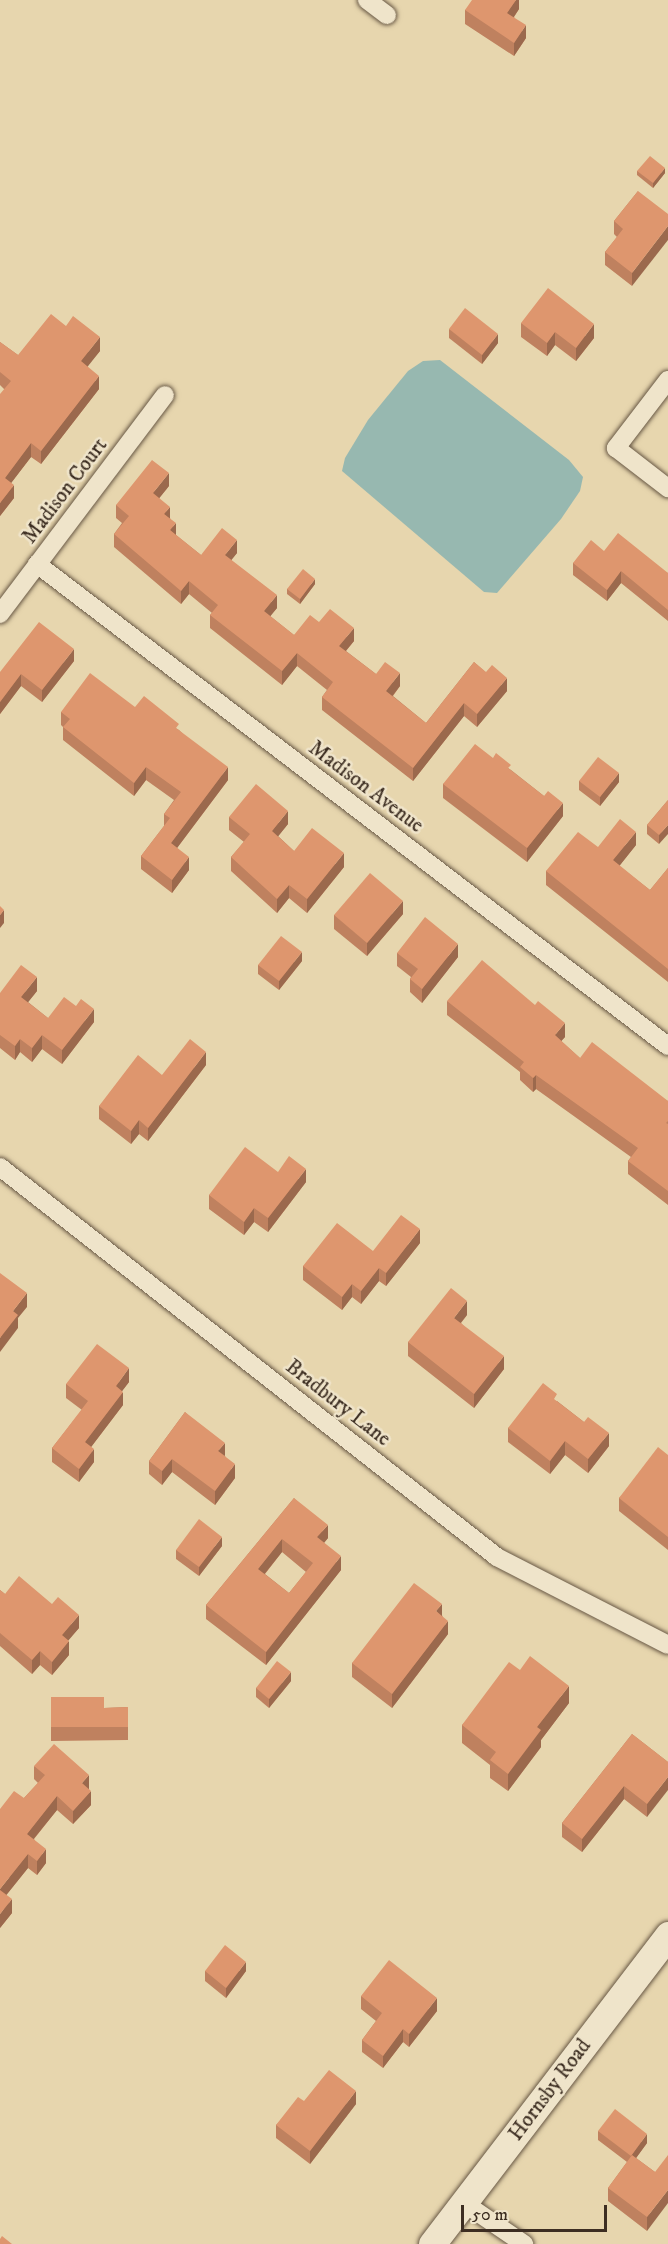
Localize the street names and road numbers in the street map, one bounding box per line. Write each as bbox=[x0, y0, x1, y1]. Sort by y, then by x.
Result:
street label: Madison Court bbox=[17, 433, 113, 549]
street label: Madison Avenue bbox=[304, 736, 428, 838]
street label: Bradbury Lane bbox=[280, 1354, 396, 1452]
street label: Hornsby Road bbox=[504, 2034, 596, 2146]

